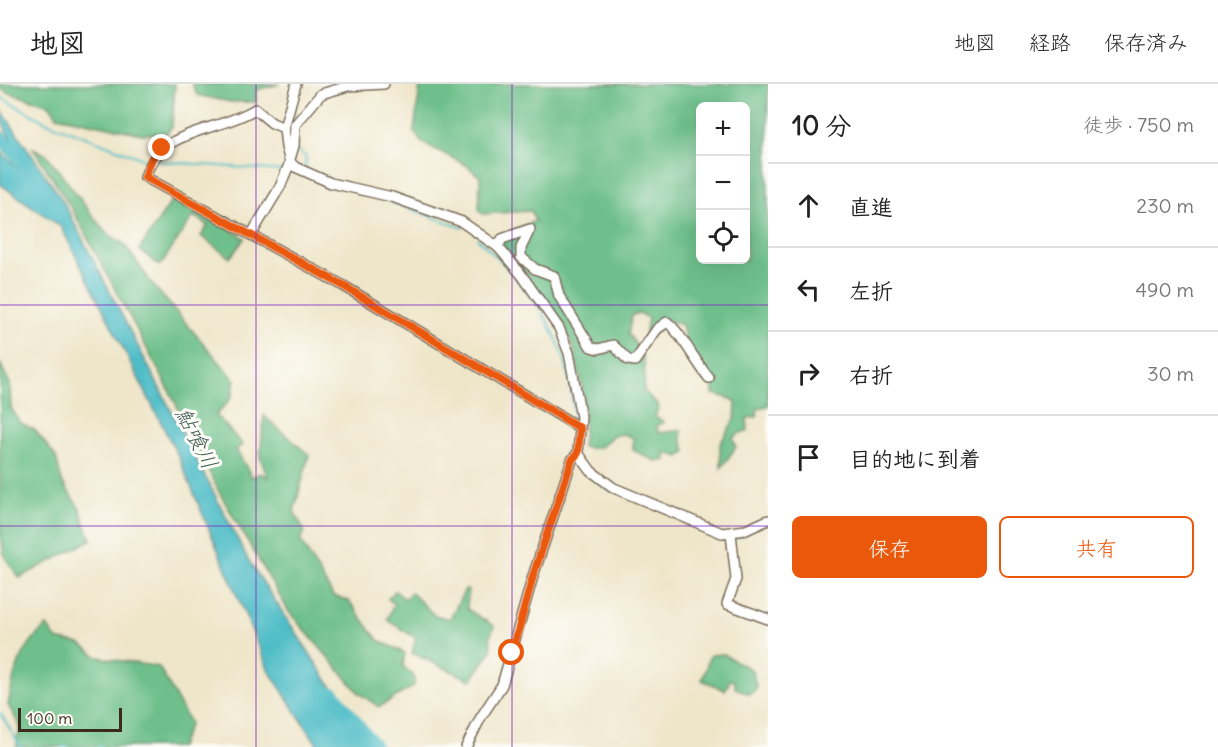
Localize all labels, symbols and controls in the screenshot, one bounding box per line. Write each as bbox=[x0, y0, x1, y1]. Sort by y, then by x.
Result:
text: 地図 bbox=[30, 25, 86, 61]
text: 地図 bbox=[954, 29, 996, 56]
text: 経路 bbox=[1029, 29, 1071, 56]
text: 保存済み bbox=[1104, 29, 1188, 56]
map controls bbox=[696, 102, 750, 264]
button: + bbox=[696, 102, 750, 156]
text: 10 分 bbox=[792, 109, 852, 142]
text: 徒歩 · 750 m bbox=[1083, 112, 1194, 137]
route end bbox=[148, 134, 174, 160]
button: − bbox=[696, 156, 750, 210]
icon: ahead bbox=[792, 189, 825, 222]
text: 直進 bbox=[849, 193, 893, 221]
text: 230 m bbox=[1136, 193, 1194, 218]
button: locate bbox=[696, 210, 750, 264]
icon: left bbox=[792, 273, 825, 306]
text: 左折 bbox=[849, 277, 893, 305]
text: 490 m bbox=[1135, 277, 1194, 302]
icon: right bbox=[792, 357, 825, 390]
text: 右折 bbox=[849, 361, 893, 389]
text: 30 m bbox=[1147, 361, 1194, 386]
water label: 鮎喰川 bbox=[170, 402, 224, 474]
icon: arrive bbox=[792, 441, 825, 474]
text: 目的地に到着 bbox=[849, 445, 981, 473]
button: 保存 bbox=[792, 516, 987, 578]
button: 共有 bbox=[999, 516, 1194, 578]
route start bbox=[498, 639, 524, 665]
scale bar bbox=[18, 705, 122, 732]
text: 100 m bbox=[27, 708, 72, 728]

